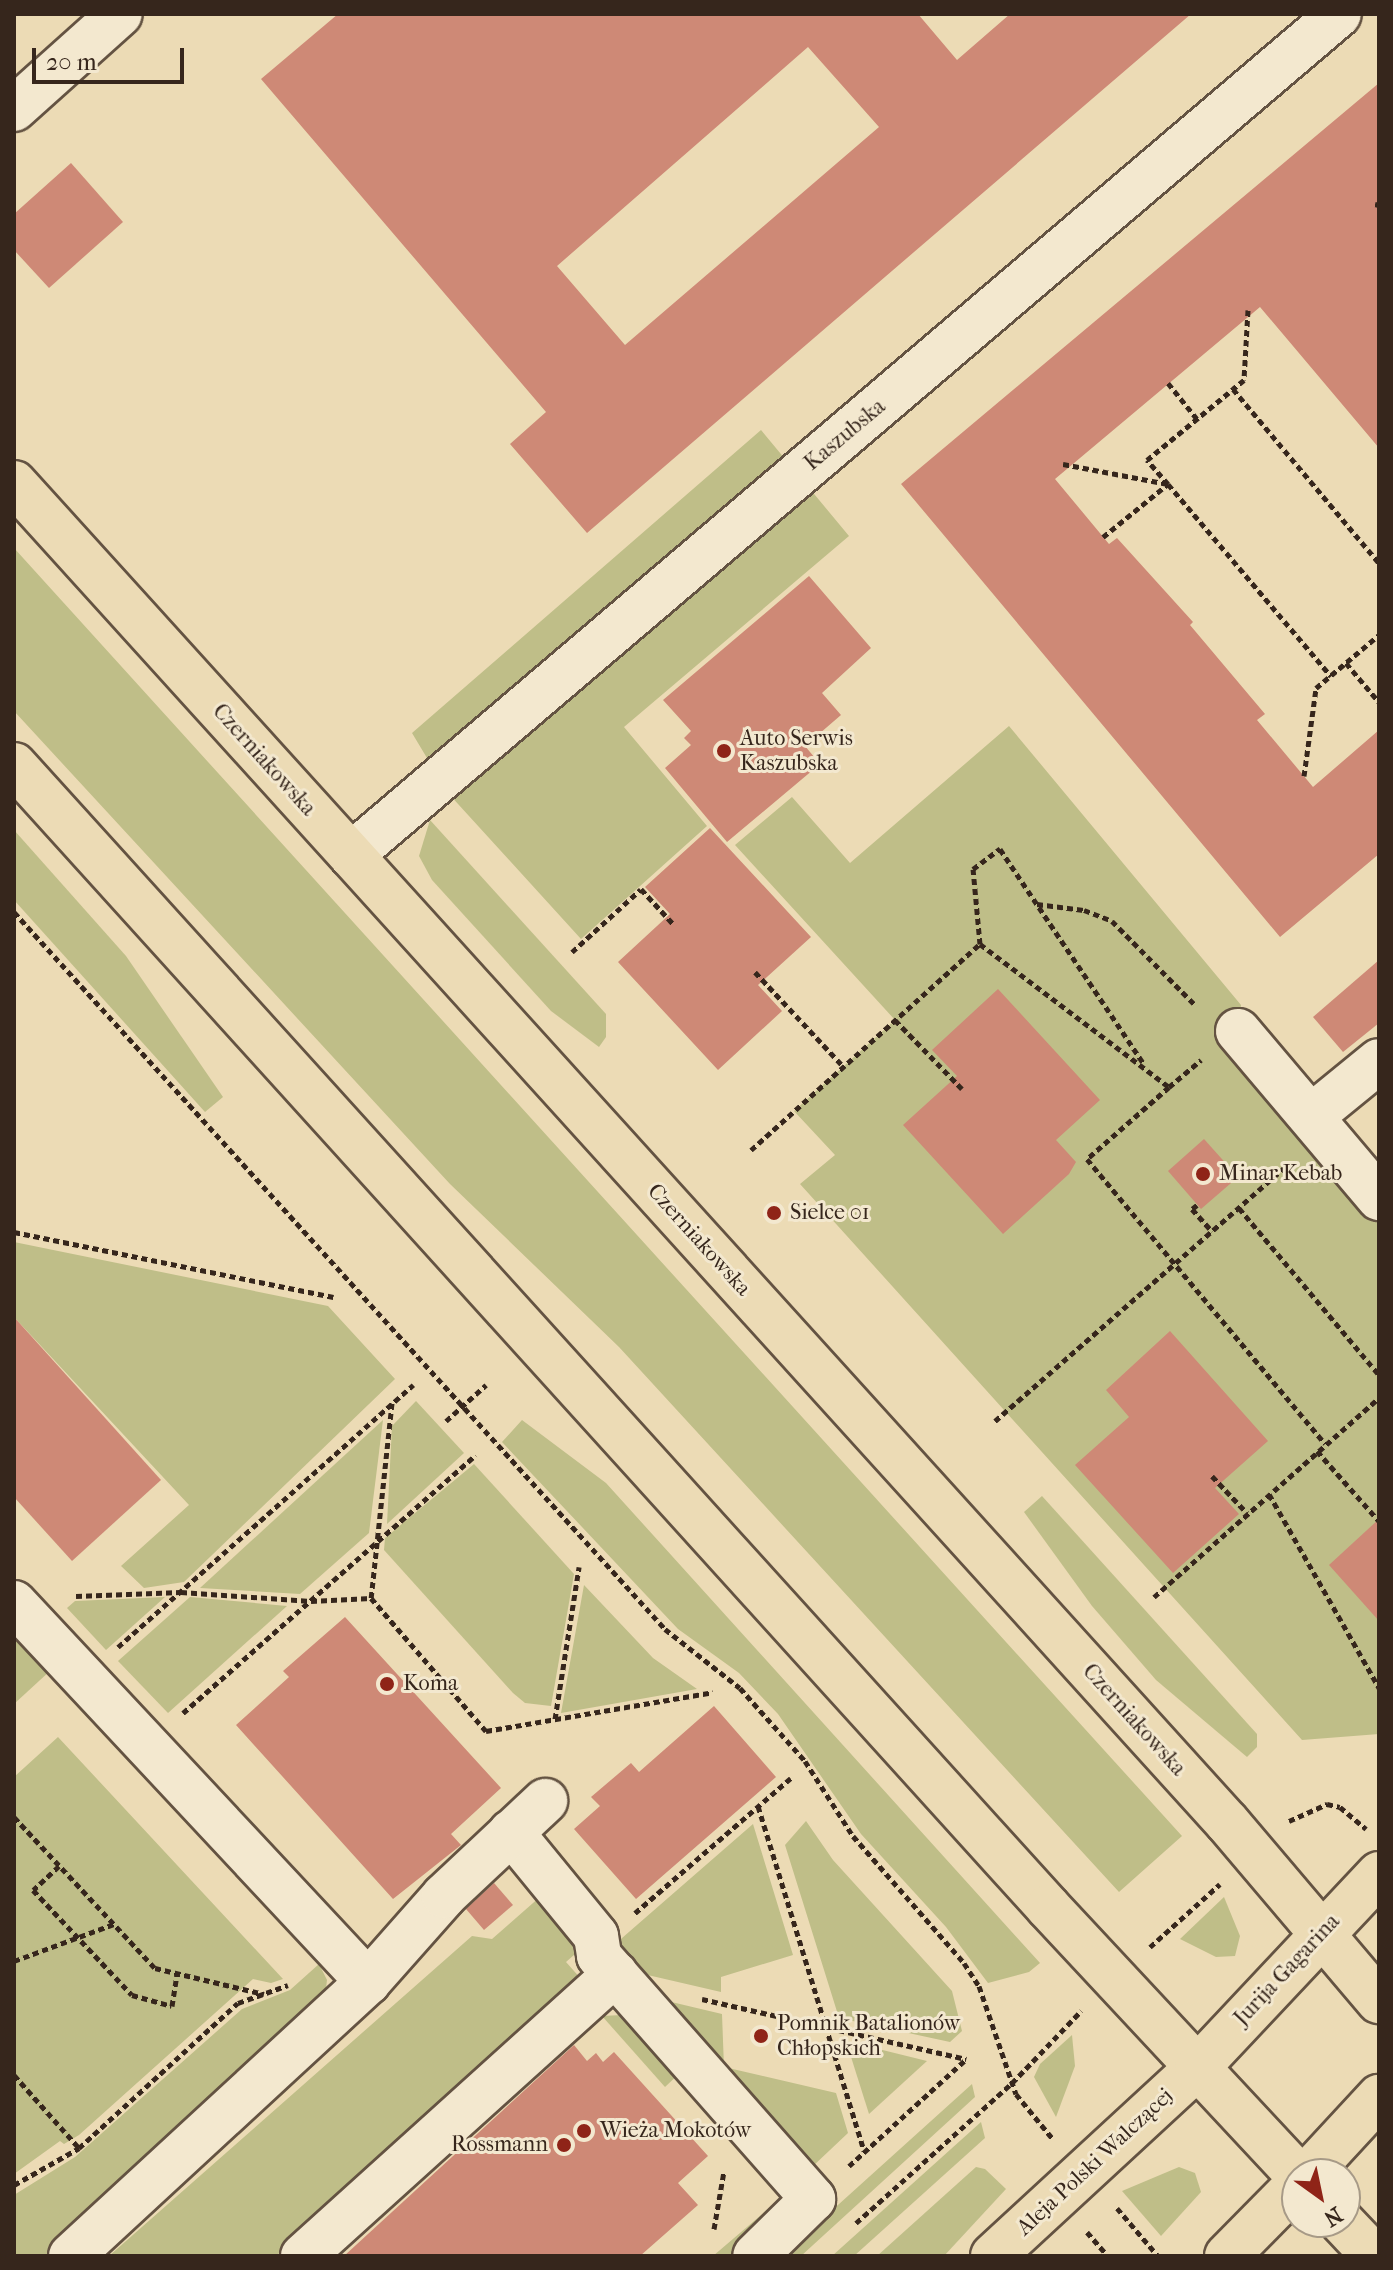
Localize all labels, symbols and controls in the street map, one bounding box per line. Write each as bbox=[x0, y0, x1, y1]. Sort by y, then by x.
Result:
scale bar bbox=[36, 32, 188, 82]
text: 20 m bbox=[46, 48, 97, 76]
street label: Kaszubska bbox=[799, 393, 891, 477]
street label: Czerniakowska bbox=[207, 698, 321, 822]
place label: Auto Serwis Kaszubska bbox=[740, 725, 853, 776]
marker: Auto Serwis Kaszubska bbox=[715, 742, 733, 760]
place label: Minar Kebab bbox=[1219, 1161, 1342, 1187]
marker: Minar Kebab bbox=[1194, 1165, 1212, 1183]
street label: Czerniakowska bbox=[642, 1178, 756, 1302]
place label: Sielce 01 bbox=[790, 1200, 870, 1226]
marker: Sielce 01 bbox=[765, 1204, 783, 1222]
street label: Czerniakowska bbox=[1077, 1658, 1191, 1782]
place label: Koma bbox=[403, 1671, 458, 1697]
marker: Koma bbox=[378, 1675, 396, 1693]
street label: Jurija Gagarina bbox=[1229, 1909, 1345, 2031]
place label: Pomnik Batalionów Chłopskich bbox=[777, 2010, 960, 2062]
marker: Pomnik Batalionów Chłopskich bbox=[752, 2027, 770, 2045]
street label: Aleja Polski Walczącej bbox=[1011, 2083, 1179, 2241]
place label: Wieża Mokotów bbox=[600, 2118, 751, 2144]
marker: Wieża Mokotów bbox=[575, 2122, 593, 2140]
place label: Rossmann bbox=[451, 2132, 548, 2158]
marker: Rossmann bbox=[555, 2136, 573, 2154]
north arrow bbox=[1281, 2158, 1361, 2238]
text: N bbox=[1319, 2201, 1347, 2232]

